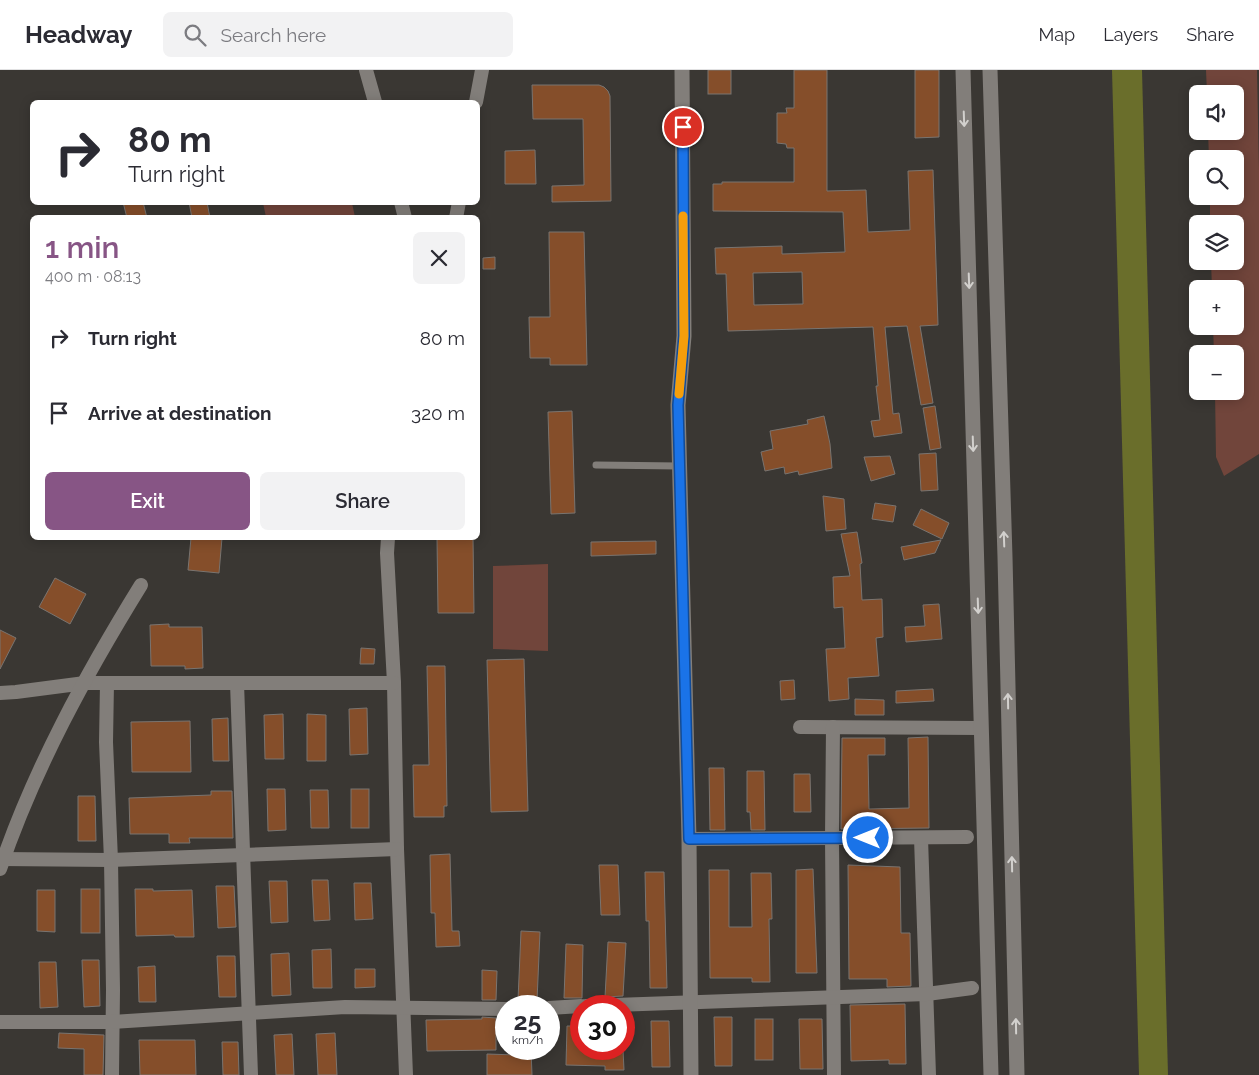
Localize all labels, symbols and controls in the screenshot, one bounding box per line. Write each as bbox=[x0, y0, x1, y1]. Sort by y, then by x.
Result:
search box bbox=[163, 12, 513, 57]
text: Headway bbox=[25, 20, 133, 49]
icon: search bbox=[181, 21, 209, 49]
text: Search here bbox=[221, 24, 326, 46]
text: Map bbox=[1039, 24, 1075, 45]
text: Layers bbox=[1103, 24, 1158, 45]
text: Share bbox=[1186, 24, 1234, 45]
map controls bbox=[1189, 85, 1244, 400]
button: sound bbox=[1189, 85, 1244, 140]
pin bbox=[662, 106, 704, 148]
one-way arrow bbox=[959, 110, 969, 126]
icon: arrive bbox=[669, 113, 697, 141]
text: 80 m bbox=[128, 119, 212, 160]
icon: right bbox=[45, 120, 110, 185]
button: search bbox=[1189, 150, 1244, 205]
text: Turn right bbox=[128, 161, 225, 187]
button: layers bbox=[1189, 215, 1244, 270]
text: 1 min bbox=[45, 230, 120, 265]
button: close bbox=[413, 232, 465, 284]
text: 400 m · 08:13 bbox=[45, 267, 141, 286]
one-way arrow bbox=[964, 273, 973, 289]
button: + bbox=[1189, 280, 1244, 335]
icon: right bbox=[45, 324, 73, 352]
text: Turn right bbox=[88, 327, 177, 349]
text: 80 m bbox=[420, 327, 465, 349]
button: − bbox=[1189, 345, 1244, 400]
icon: arrive bbox=[45, 399, 73, 427]
text: Arrive at destination bbox=[88, 402, 272, 424]
text: 320 m bbox=[411, 402, 465, 424]
one-way arrow bbox=[968, 435, 978, 451]
button: Exit bbox=[45, 472, 250, 530]
button: Share bbox=[260, 472, 465, 530]
one-way arrow bbox=[999, 531, 1009, 548]
one-way arrow bbox=[973, 598, 983, 614]
one-way arrow bbox=[1003, 694, 1013, 710]
position arrow bbox=[841, 811, 893, 863]
one-way arrow bbox=[1007, 856, 1017, 872]
speed limit sign: 30 bbox=[570, 995, 635, 1060]
text: 25 bbox=[514, 1006, 541, 1036]
one-way arrow bbox=[1011, 1019, 1021, 1035]
text: km/h bbox=[512, 1033, 543, 1047]

